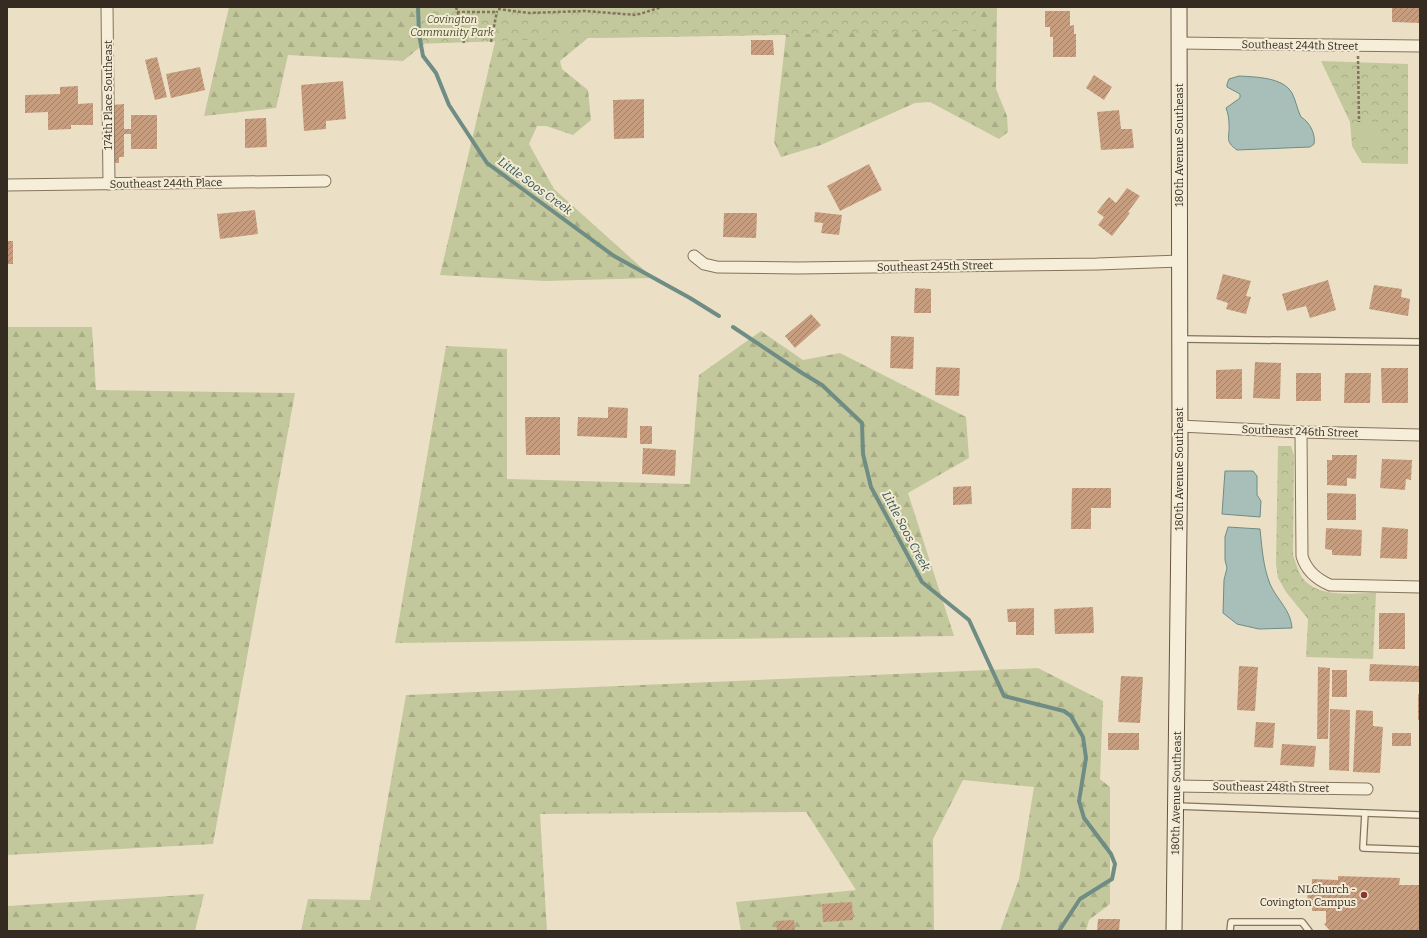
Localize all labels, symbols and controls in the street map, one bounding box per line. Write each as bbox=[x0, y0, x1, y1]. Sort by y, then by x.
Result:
park label: Covington Community Park bbox=[410, 13, 495, 39]
street label: Southeast 244th Street bbox=[1242, 38, 1358, 53]
street label: 174th Place Southeast bbox=[102, 40, 115, 150]
street label: 180th Avenue Southeast bbox=[1173, 83, 1186, 207]
water label: Little Soos Creek bbox=[495, 154, 575, 218]
street label: Southeast 244th Place bbox=[110, 176, 222, 191]
street label: Southeast 245th Street bbox=[877, 259, 993, 274]
street label: 180th Avenue Southeast bbox=[1173, 407, 1186, 531]
street label: Southeast 246th Street bbox=[1241, 423, 1359, 440]
water label: Little Soos Creek bbox=[879, 489, 933, 574]
street label: 180th Avenue Southeast bbox=[1169, 731, 1184, 855]
street label: Southeast 248th Street bbox=[1213, 780, 1329, 795]
place label: NLChurch - Covington Campus bbox=[1260, 883, 1356, 909]
marker: NLChurch - Covington Campus bbox=[1359, 890, 1369, 900]

